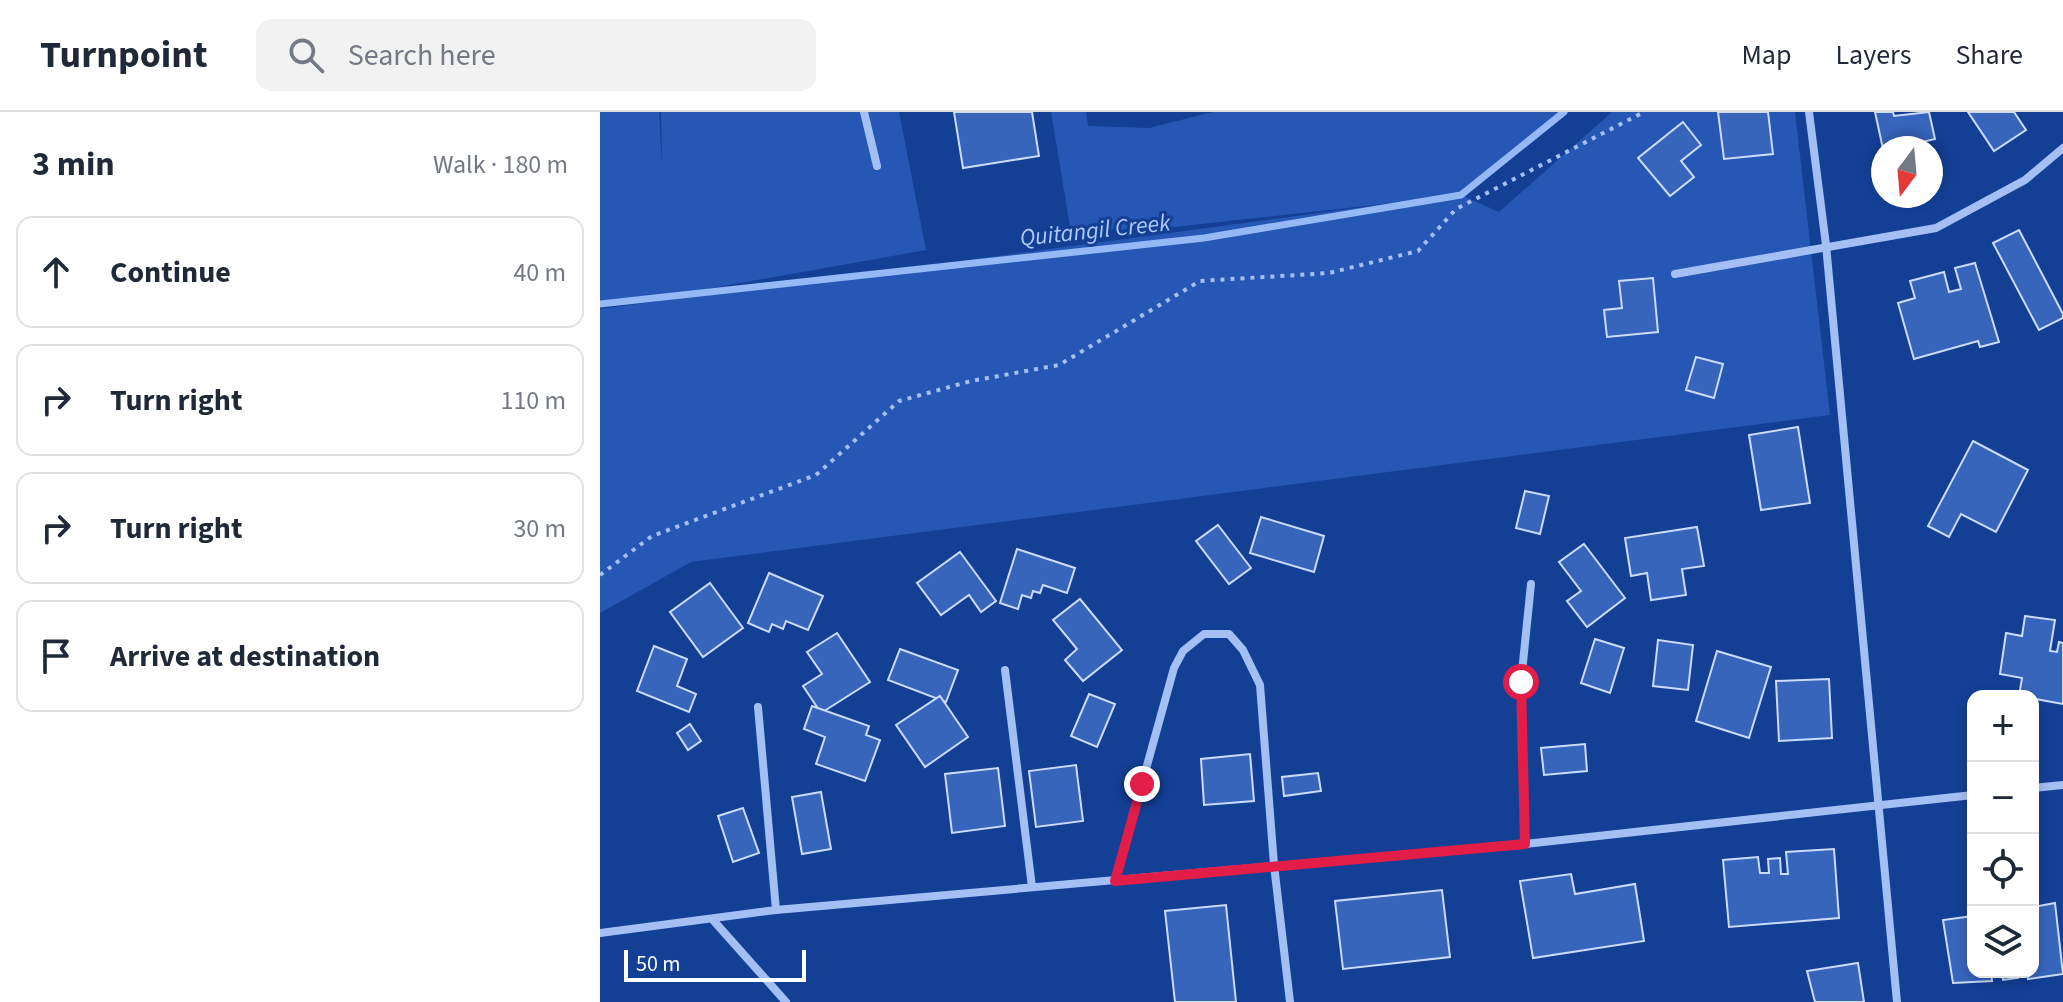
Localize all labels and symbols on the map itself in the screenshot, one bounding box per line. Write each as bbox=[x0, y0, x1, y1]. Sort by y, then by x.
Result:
north arrow bbox=[1871, 136, 1943, 208]
water label: Quitangil Creek bbox=[1018, 205, 1173, 256]
route start bbox=[1503, 664, 1539, 700]
route end bbox=[1124, 766, 1160, 802]
scale bar bbox=[624, 946, 806, 982]

